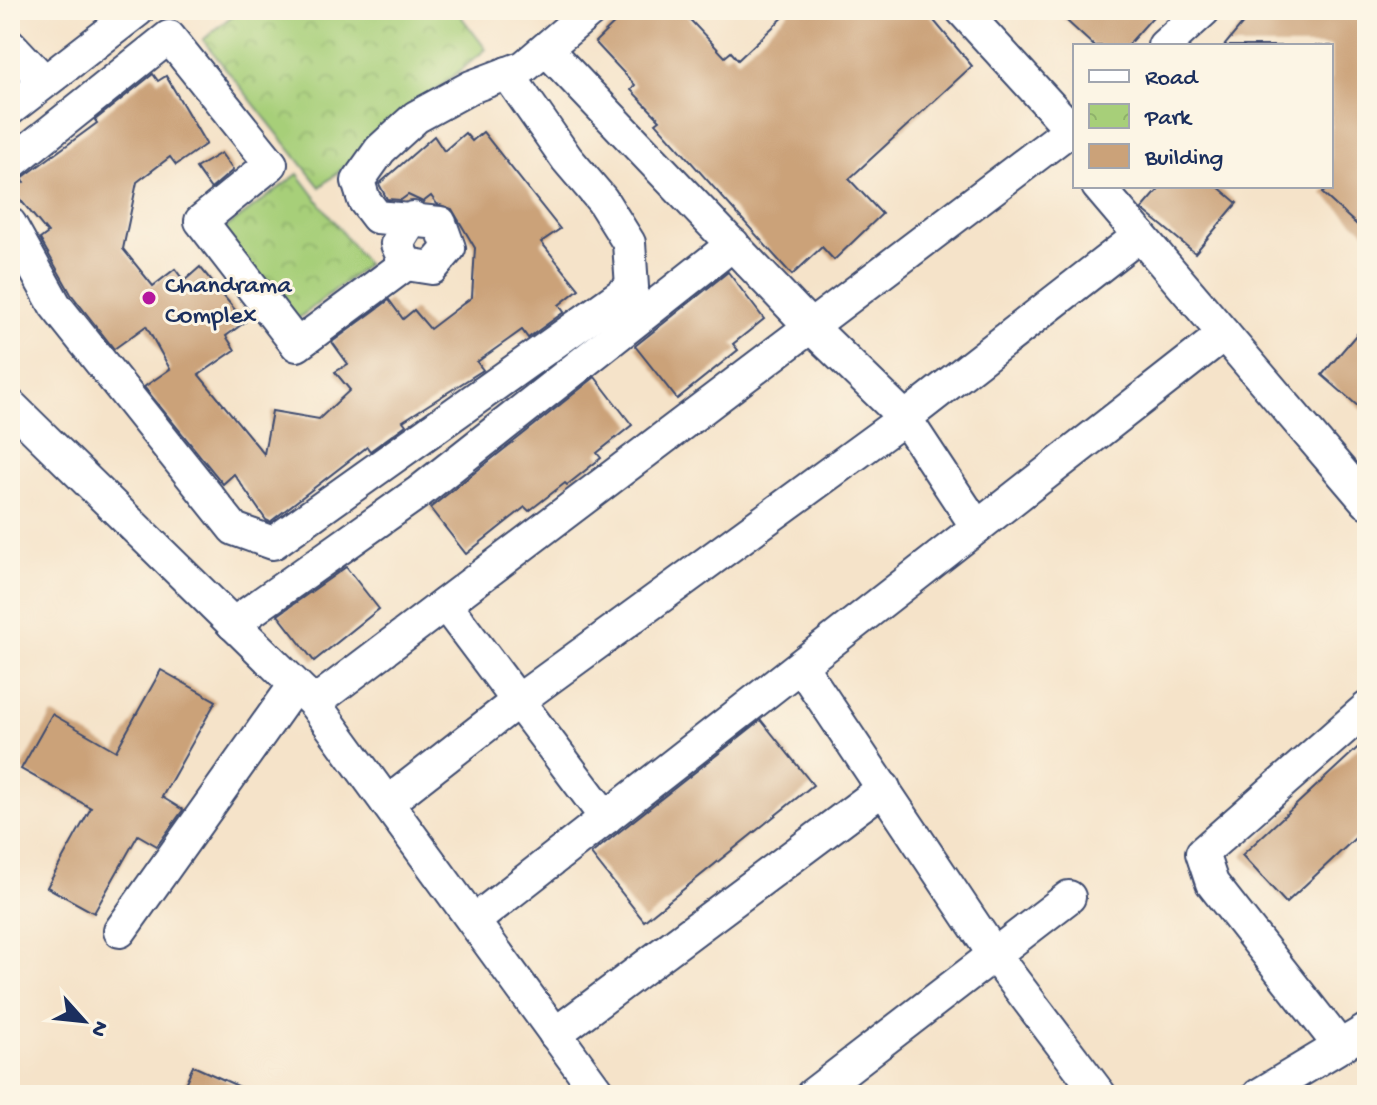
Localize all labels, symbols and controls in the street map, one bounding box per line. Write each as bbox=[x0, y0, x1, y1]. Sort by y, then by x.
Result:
legend bbox=[1073, 44, 1333, 188]
text: Road bbox=[1145, 65, 1199, 94]
text: Park bbox=[1144, 105, 1193, 134]
text: Building bbox=[1144, 145, 1223, 174]
place label: Chandrama Complex bbox=[165, 272, 293, 333]
marker: Chandrama Complex bbox=[140, 289, 158, 307]
north arrow bbox=[44, 981, 124, 1061]
text: N bbox=[83, 1016, 113, 1041]

